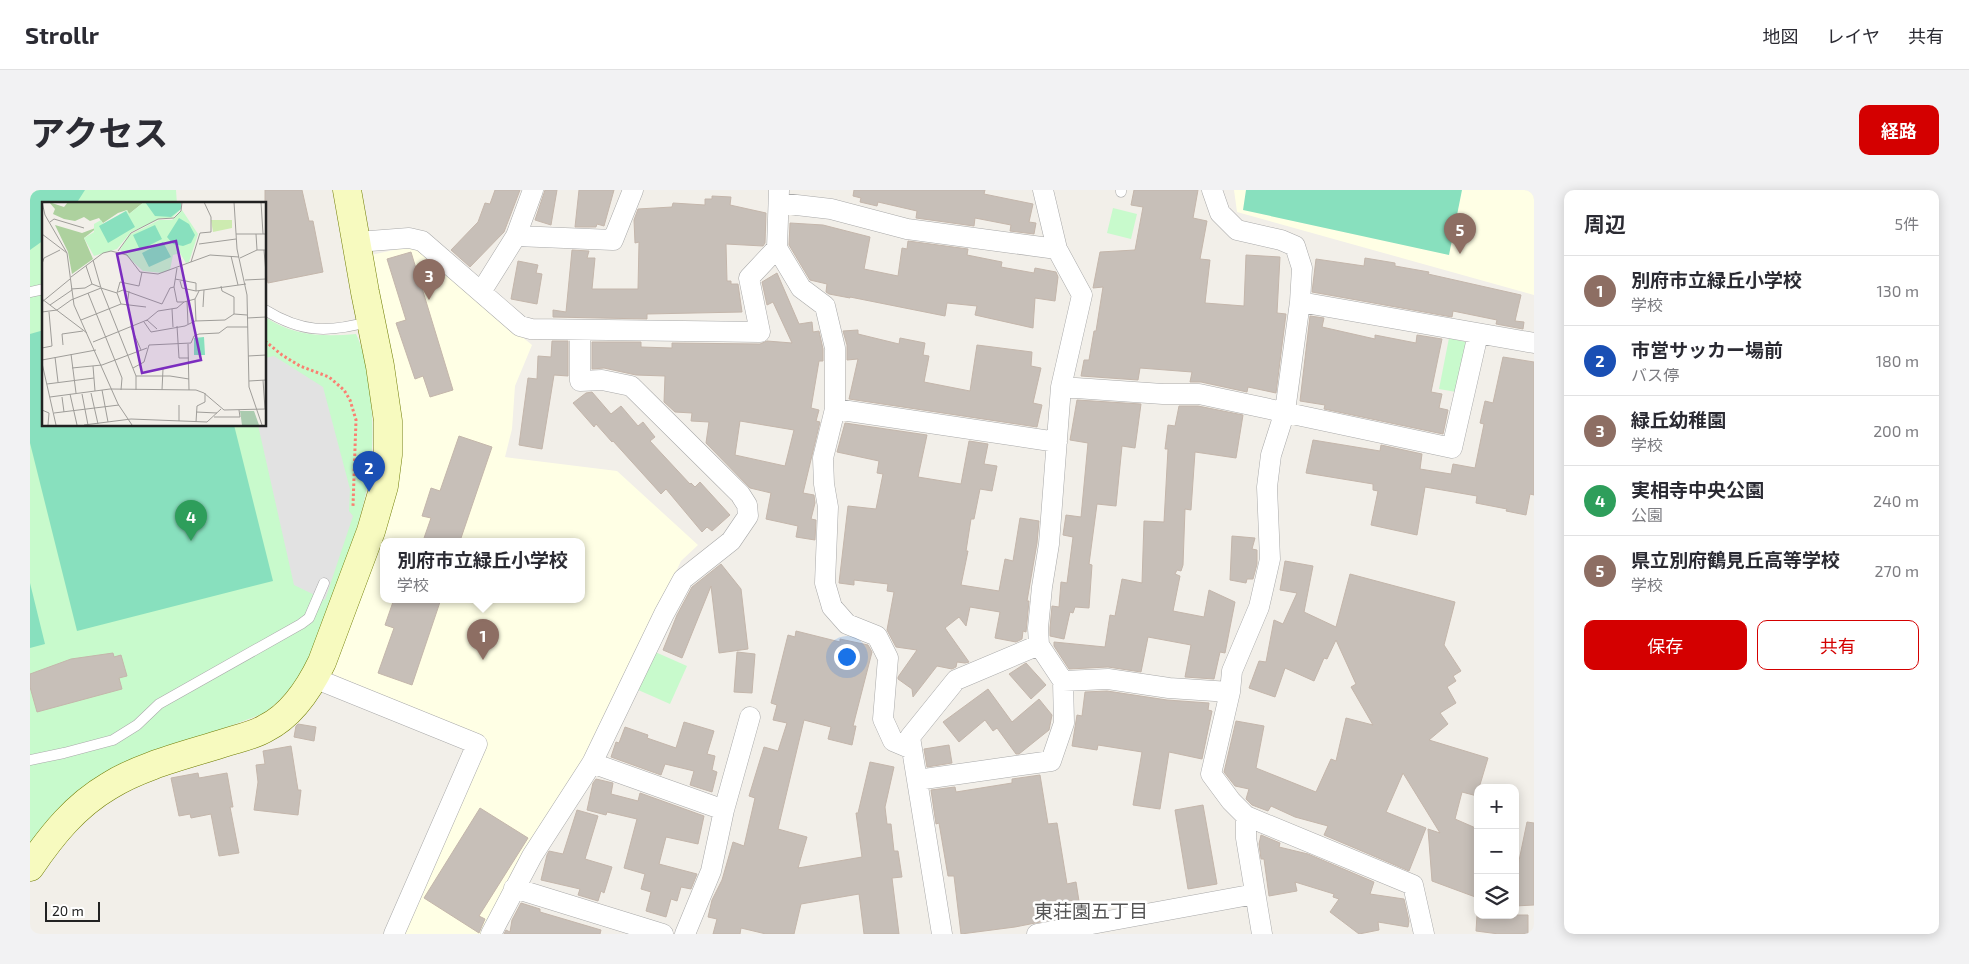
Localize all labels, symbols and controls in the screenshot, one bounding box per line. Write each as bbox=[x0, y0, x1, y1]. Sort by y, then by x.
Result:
text: Strollr bbox=[25, 20, 99, 49]
text: 地図 bbox=[1763, 25, 1799, 47]
text: レイヤ bbox=[1827, 25, 1880, 47]
text: 共有 bbox=[1908, 25, 1944, 47]
button: 経路 bbox=[1859, 105, 1939, 155]
text: アクセス bbox=[30, 111, 168, 153]
inset map bbox=[42, 202, 266, 426]
text: 周辺 bbox=[1584, 211, 1626, 236]
pin: 5 bbox=[1444, 213, 1476, 254]
text: 5件 bbox=[1894, 214, 1919, 233]
pin: 3 bbox=[413, 259, 445, 300]
text: 別府市立緑丘小学校 bbox=[1631, 268, 1802, 291]
text: 1 bbox=[1597, 281, 1603, 300]
text: 130 m bbox=[1877, 281, 1919, 300]
text: 学校 bbox=[1631, 295, 1663, 314]
text: 市営サッカー場前 bbox=[1631, 338, 1783, 361]
text: 2 bbox=[1595, 351, 1605, 370]
text: 180 m bbox=[1876, 351, 1919, 370]
text: バス停 bbox=[1631, 365, 1679, 384]
text: 緑丘幼稚園 bbox=[1631, 408, 1726, 431]
text: 3 bbox=[1595, 421, 1605, 440]
text: 200 m bbox=[1873, 421, 1919, 440]
text: 学校 bbox=[1631, 435, 1663, 454]
pin: 2 bbox=[353, 451, 385, 492]
text: 実相寺中央公園 bbox=[1631, 478, 1764, 501]
text: 4 bbox=[1595, 491, 1605, 510]
text: 240 m bbox=[1873, 491, 1919, 510]
pin: 4 bbox=[175, 500, 207, 541]
text: 公園 bbox=[1631, 505, 1663, 524]
popup bbox=[380, 538, 585, 603]
text: 別府市立緑丘小学校 bbox=[397, 548, 568, 571]
text: 県立別府鶴見丘高等学校 bbox=[1631, 548, 1840, 571]
text: 5 bbox=[1596, 561, 1604, 580]
text: 270 m bbox=[1875, 561, 1919, 580]
text: 学校 bbox=[397, 575, 429, 594]
text: 学校 bbox=[1631, 575, 1663, 594]
pin: 1 bbox=[467, 619, 499, 660]
button: 保存 bbox=[1584, 620, 1747, 670]
button: 共有 bbox=[1757, 620, 1919, 670]
your location bbox=[834, 644, 860, 670]
map controls bbox=[1474, 784, 1519, 919]
button: + bbox=[1474, 784, 1519, 829]
button: − bbox=[1474, 829, 1519, 874]
button: layers bbox=[1474, 874, 1519, 919]
scale bar bbox=[45, 899, 100, 922]
district label: 東荘園五丁目 bbox=[1034, 899, 1148, 922]
text: 20 m bbox=[52, 902, 84, 919]

